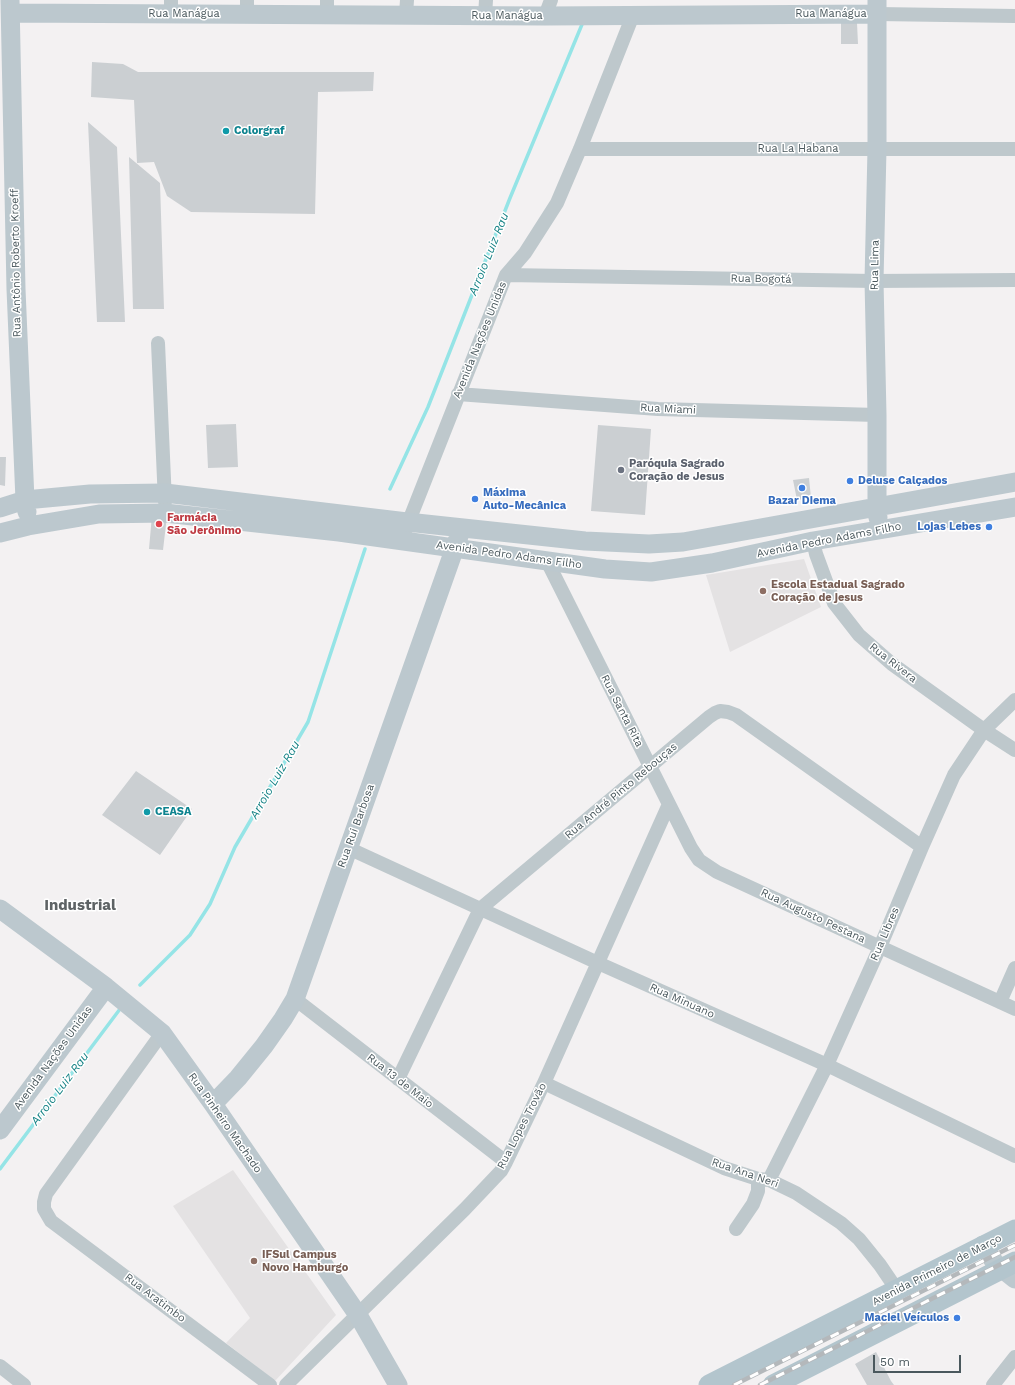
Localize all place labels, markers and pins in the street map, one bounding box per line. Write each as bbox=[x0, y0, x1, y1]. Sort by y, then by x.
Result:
place label: Colorgraf bbox=[234, 124, 285, 138]
marker: Colorgraf bbox=[221, 126, 231, 136]
place label: Paróquia Sagrado Coração de Jesus bbox=[629, 457, 725, 483]
marker: Paróquia Sagrado Coração de Jesus bbox=[616, 465, 626, 475]
place label: Deluse Calçados bbox=[858, 474, 947, 488]
marker: Deluse Calçados bbox=[845, 476, 855, 486]
marker: Bazar Diema bbox=[797, 483, 807, 493]
place label: Máxima Auto-Mecânica bbox=[483, 486, 566, 512]
marker: Máxima Auto-Mecânica bbox=[470, 494, 480, 504]
place label: Bazar Diema bbox=[768, 494, 836, 508]
place label: Farmácia São Jerônimo bbox=[167, 511, 241, 537]
marker: Farmácia São Jerônimo bbox=[154, 519, 164, 529]
place label: Lojas Lebes bbox=[917, 520, 981, 534]
marker: Lojas Lebes bbox=[984, 522, 994, 532]
place label: Escola Estadual Sagrado Coração de jesus bbox=[771, 578, 905, 604]
marker: Escola Estadual Sagrado Coração de jesus bbox=[758, 586, 768, 596]
place label: CEASA bbox=[155, 805, 191, 819]
marker: CEASA bbox=[142, 807, 152, 817]
place label: IFSul Campus Novo Hamburgo bbox=[262, 1248, 348, 1274]
marker: IFSul Campus Novo Hamburgo bbox=[249, 1256, 259, 1266]
place label: Maciel Veículos bbox=[865, 1311, 949, 1325]
marker: Maciel Veículos bbox=[952, 1313, 962, 1323]

